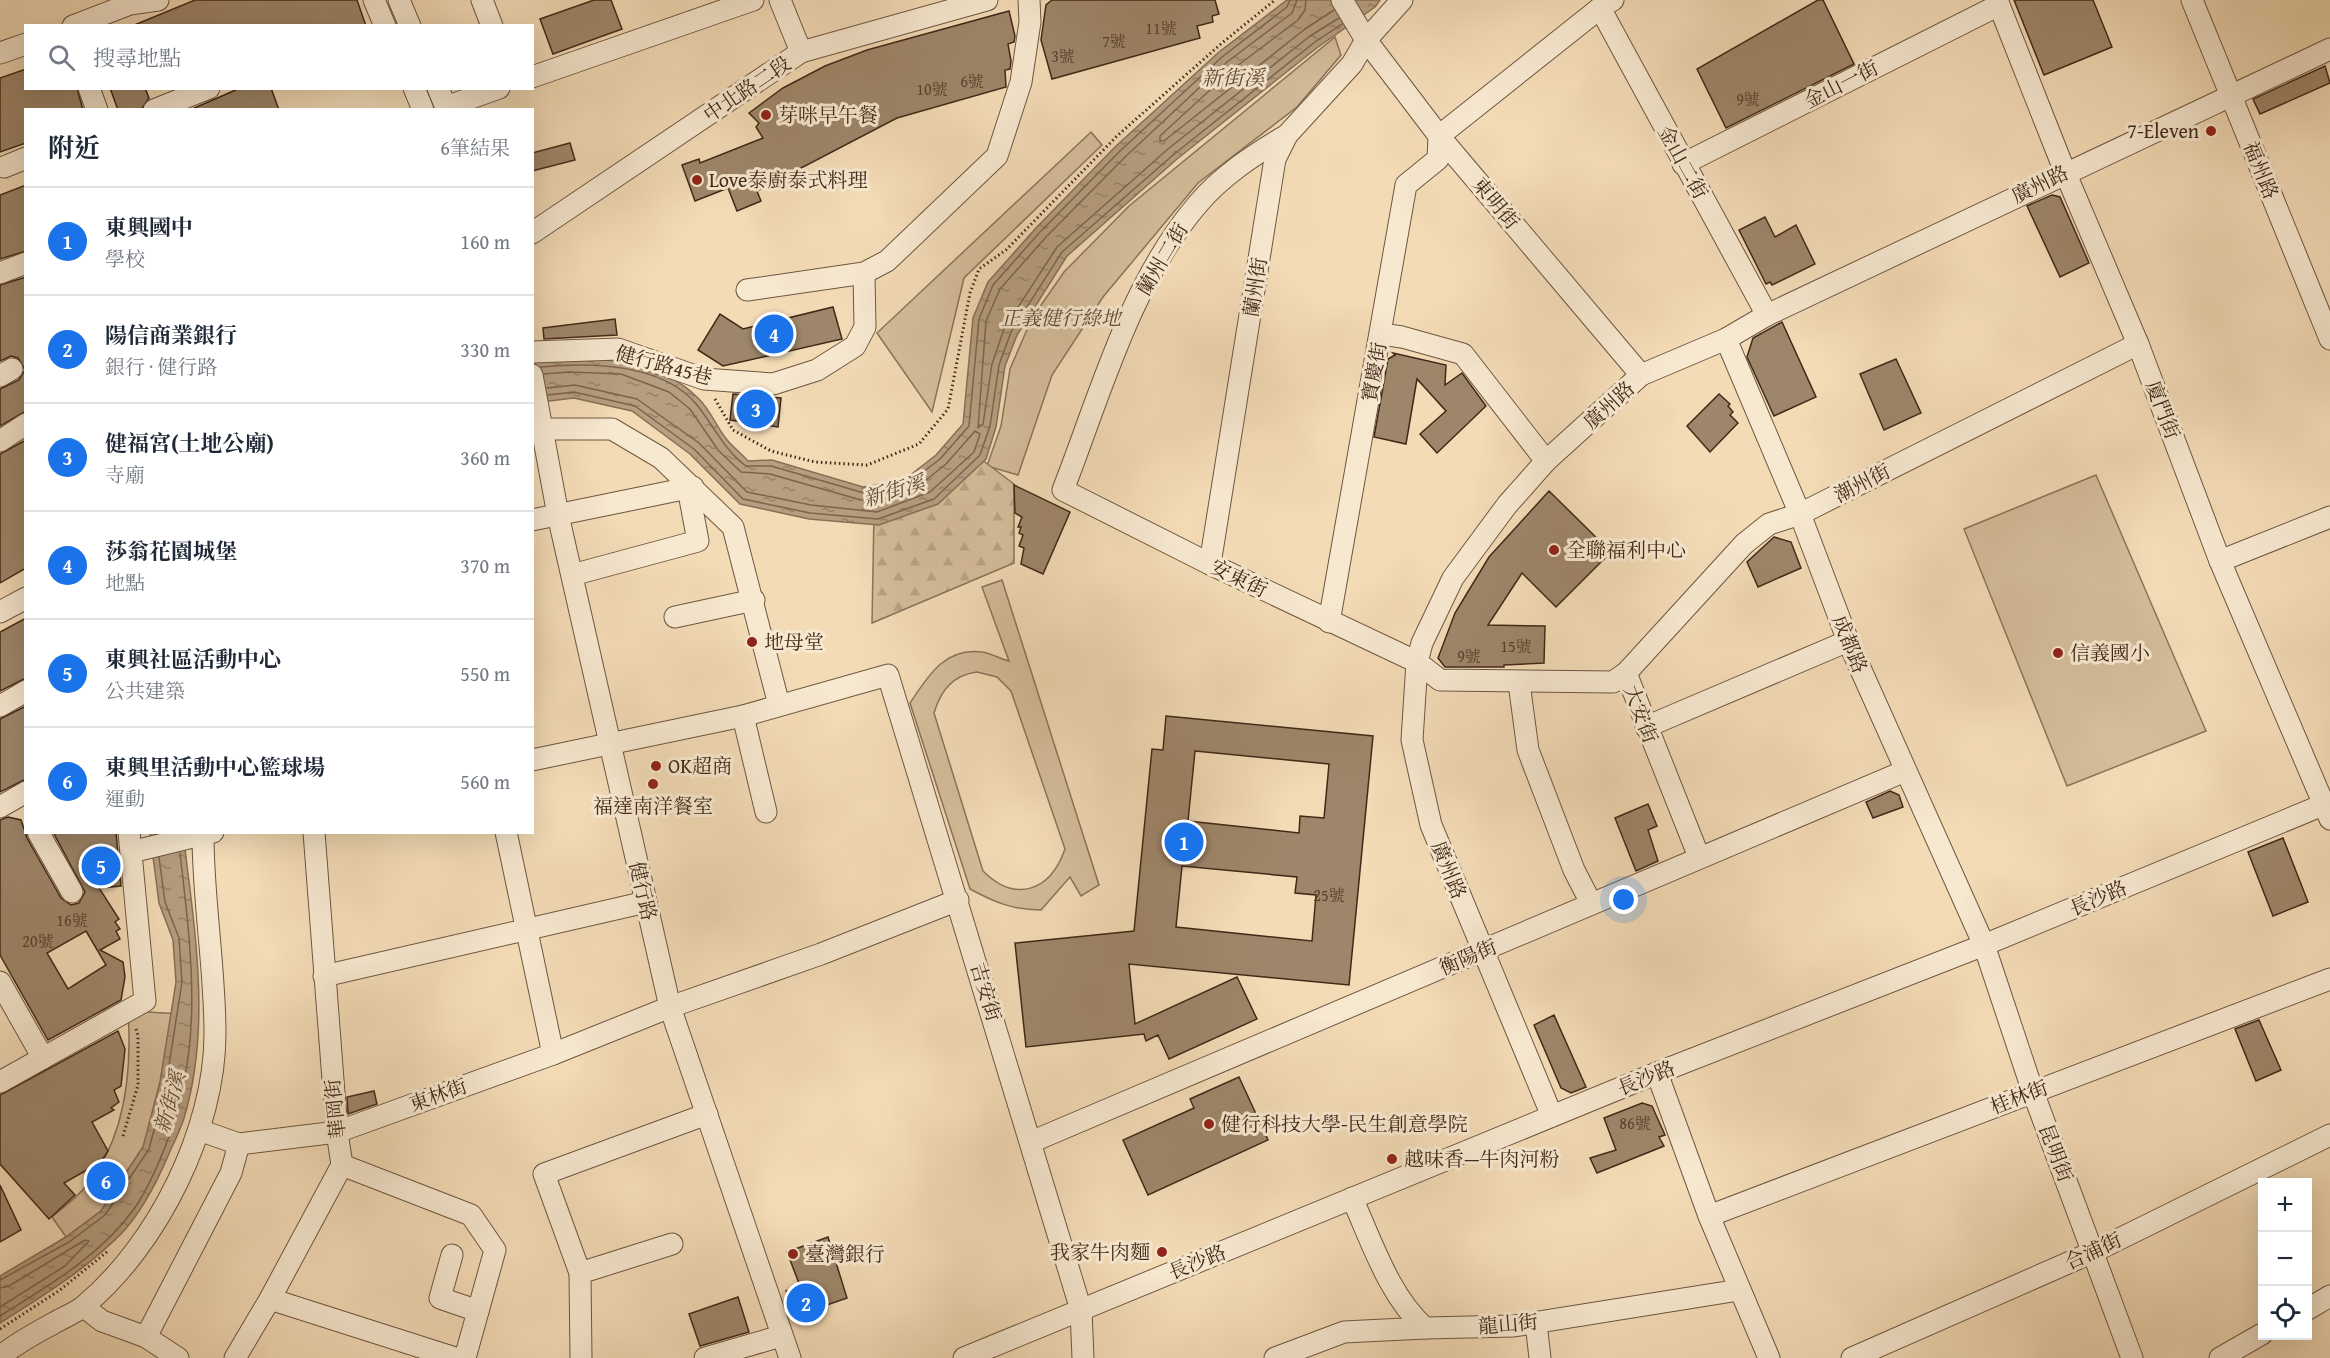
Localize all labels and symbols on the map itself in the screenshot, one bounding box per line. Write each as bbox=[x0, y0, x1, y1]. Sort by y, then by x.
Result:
house number: 11號 bbox=[1145, 16, 1177, 40]
house number: 7號 bbox=[1102, 29, 1126, 53]
house number: 3號 bbox=[1051, 44, 1075, 68]
street label: 中北路二段 bbox=[697, 49, 796, 129]
street label: 金山一街 bbox=[1799, 52, 1883, 115]
water label: 新街溪 bbox=[1202, 62, 1266, 93]
house number: 6號 bbox=[960, 69, 984, 93]
house number: 10號 bbox=[916, 77, 948, 101]
house number: 9號 bbox=[1736, 87, 1760, 111]
place label: 芽咪早午餐 bbox=[778, 100, 878, 129]
marker: 芽咪早午餐 bbox=[759, 108, 773, 122]
place label: 7-Eleven bbox=[2127, 116, 2199, 145]
street label: 金山二街 bbox=[1651, 120, 1716, 204]
marker: 7-Eleven bbox=[2204, 124, 2218, 138]
street label: 福州路 bbox=[2237, 137, 2286, 203]
street label: 廣州路 bbox=[2006, 157, 2073, 210]
place label: Love泰廚泰式料理 bbox=[709, 165, 867, 194]
street label: 東明街 bbox=[1466, 170, 1527, 235]
marker: Love泰廚泰式料理 bbox=[690, 173, 704, 187]
street label: 蘭州二街 bbox=[1129, 217, 1195, 300]
street label: 蘭州街 bbox=[1235, 255, 1274, 319]
park label: 正義健行綠地 bbox=[1001, 303, 1123, 332]
pin: 4 bbox=[754, 312, 794, 356]
street label: 健行路45巷 bbox=[612, 338, 716, 391]
street label: 寶慶街 bbox=[1354, 340, 1393, 404]
street label: 廣州路 bbox=[1577, 374, 1641, 435]
street label: 廈門街 bbox=[2139, 377, 2188, 443]
pin: 3 bbox=[736, 386, 776, 432]
street label: 潮州街 bbox=[1828, 456, 1895, 509]
water label: 新街溪 bbox=[859, 466, 930, 514]
place label: 全聯福利中心 bbox=[1566, 535, 1686, 564]
marker: 全聯福利中心 bbox=[1547, 543, 1561, 557]
street label: 安東街 bbox=[1206, 551, 1273, 604]
street label: 成都路 bbox=[1826, 611, 1875, 677]
place label: 地母堂 bbox=[764, 627, 824, 656]
house number: 15號 bbox=[1500, 634, 1532, 658]
marker: 地母堂 bbox=[745, 635, 759, 649]
place label: 信義國小 bbox=[2070, 638, 2150, 667]
house number: 9號 bbox=[1457, 644, 1481, 668]
marker: 信義國小 bbox=[2051, 646, 2065, 660]
street label: 大安街 bbox=[1617, 681, 1666, 747]
place label: OK超商 bbox=[668, 751, 732, 780]
marker: OK超商 bbox=[649, 759, 663, 773]
marker: 福達南洋餐室 bbox=[646, 777, 660, 791]
place label: 福達南洋餐室 bbox=[593, 791, 713, 820]
pin: 1 bbox=[1164, 820, 1204, 864]
street label: 廣州路 bbox=[1425, 837, 1474, 903]
pin: 5 bbox=[82, 844, 120, 888]
street label: 健行路 bbox=[623, 858, 664, 923]
street label: 長沙路 bbox=[2065, 872, 2131, 923]
house number: 25號 bbox=[1313, 883, 1345, 907]
your location bbox=[1609, 885, 1638, 914]
house number: 16號 bbox=[56, 908, 88, 932]
house number: 20號 bbox=[22, 929, 54, 953]
street label: 衡陽街 bbox=[1435, 931, 1501, 982]
street label: 吉安街 bbox=[964, 959, 1009, 1025]
street label: 長沙路 bbox=[1613, 1053, 1679, 1102]
water label: 新街溪 bbox=[146, 1065, 194, 1136]
street label: 東林街 bbox=[405, 1071, 471, 1118]
street label: 桂林街 bbox=[1986, 1072, 2052, 1121]
street label: 華岡街 bbox=[317, 1078, 352, 1140]
place label: 健行科技大學-民生創意學院 bbox=[1221, 1109, 1468, 1138]
house number: 86號 bbox=[1619, 1111, 1651, 1135]
marker: 健行科技大學-民生創意學院 bbox=[1202, 1117, 1216, 1131]
street label: 昆明街 bbox=[2032, 1120, 2081, 1186]
place label: 越味香—牛肉河粉 bbox=[1404, 1144, 1560, 1173]
marker: 越味香—牛肉河粉 bbox=[1385, 1152, 1399, 1166]
pin: 6 bbox=[86, 1158, 126, 1204]
street label: 合浦街 bbox=[2059, 1225, 2126, 1276]
place label: 我家牛肉麵 bbox=[1050, 1237, 1150, 1266]
street label: 長沙路 bbox=[1164, 1237, 1230, 1286]
place label: 臺灣銀行 bbox=[805, 1239, 885, 1268]
marker: 我家牛肉麵 bbox=[1155, 1245, 1169, 1259]
marker: 臺灣銀行 bbox=[786, 1247, 800, 1261]
pin: 2 bbox=[786, 1280, 826, 1326]
street label: 龍山街 bbox=[1477, 1306, 1539, 1341]

